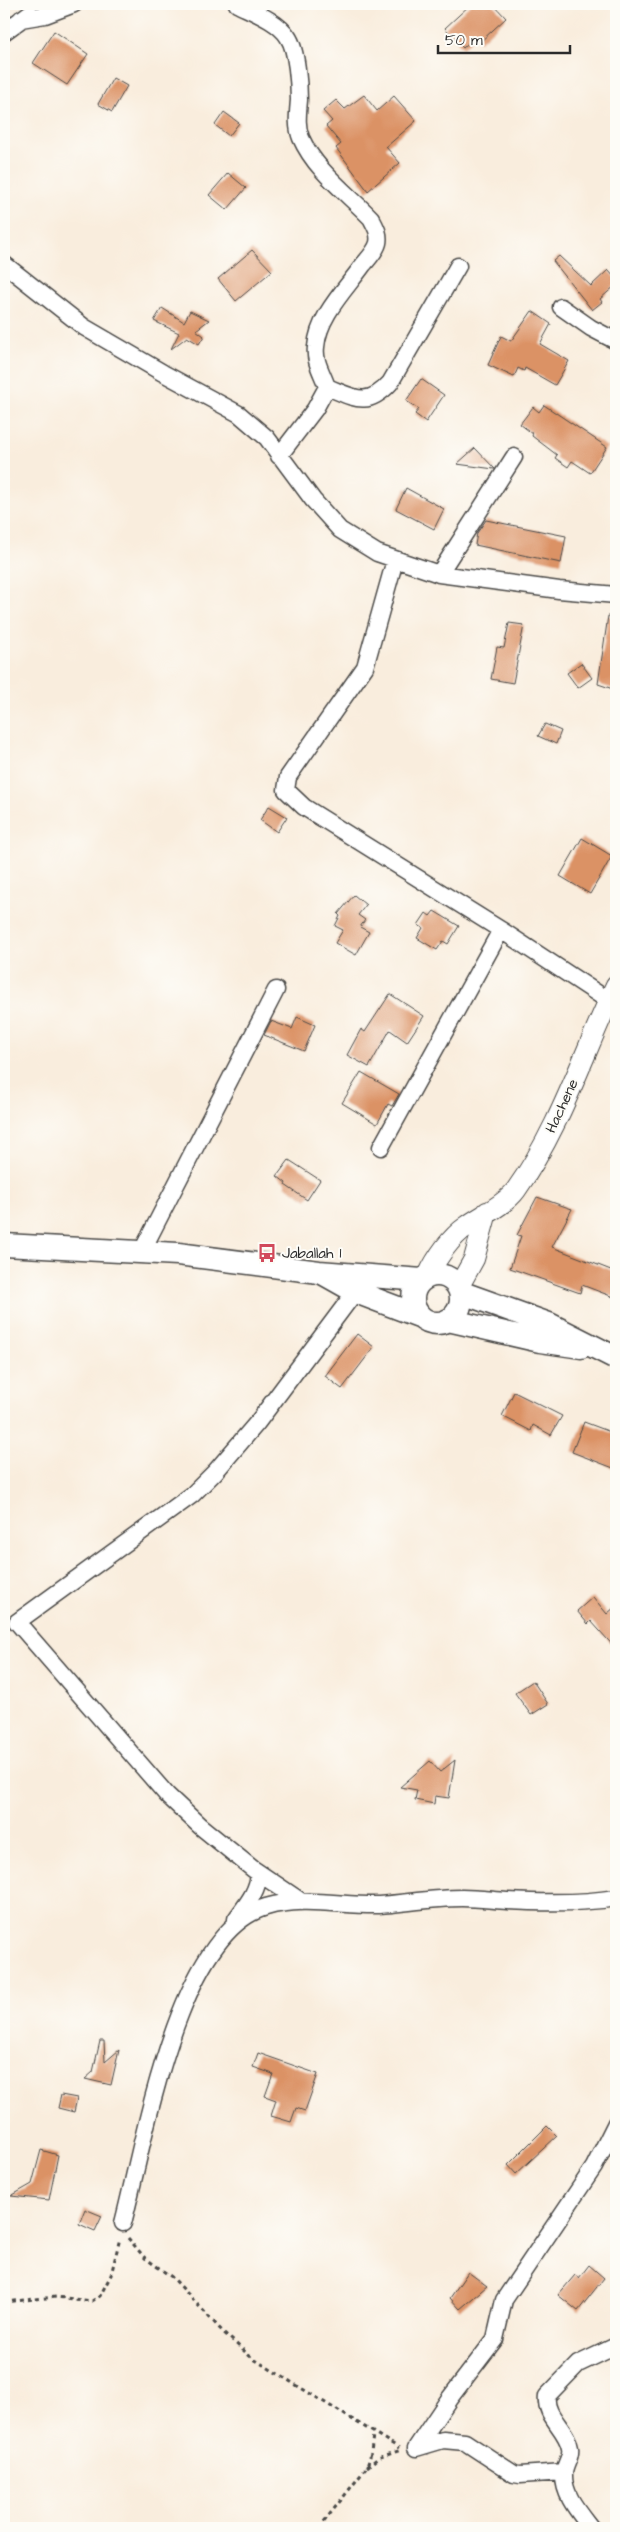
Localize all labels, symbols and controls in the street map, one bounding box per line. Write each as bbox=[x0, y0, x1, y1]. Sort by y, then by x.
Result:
scale bar bbox=[438, 22, 570, 54]
text: 50 m bbox=[445, 30, 483, 51]
street label: Hachene bbox=[540, 1076, 584, 1136]
bus stop icon: Jaballah 1 bbox=[256, 1242, 278, 1264]
place label: Jaballah 1 bbox=[282, 1243, 341, 1264]

